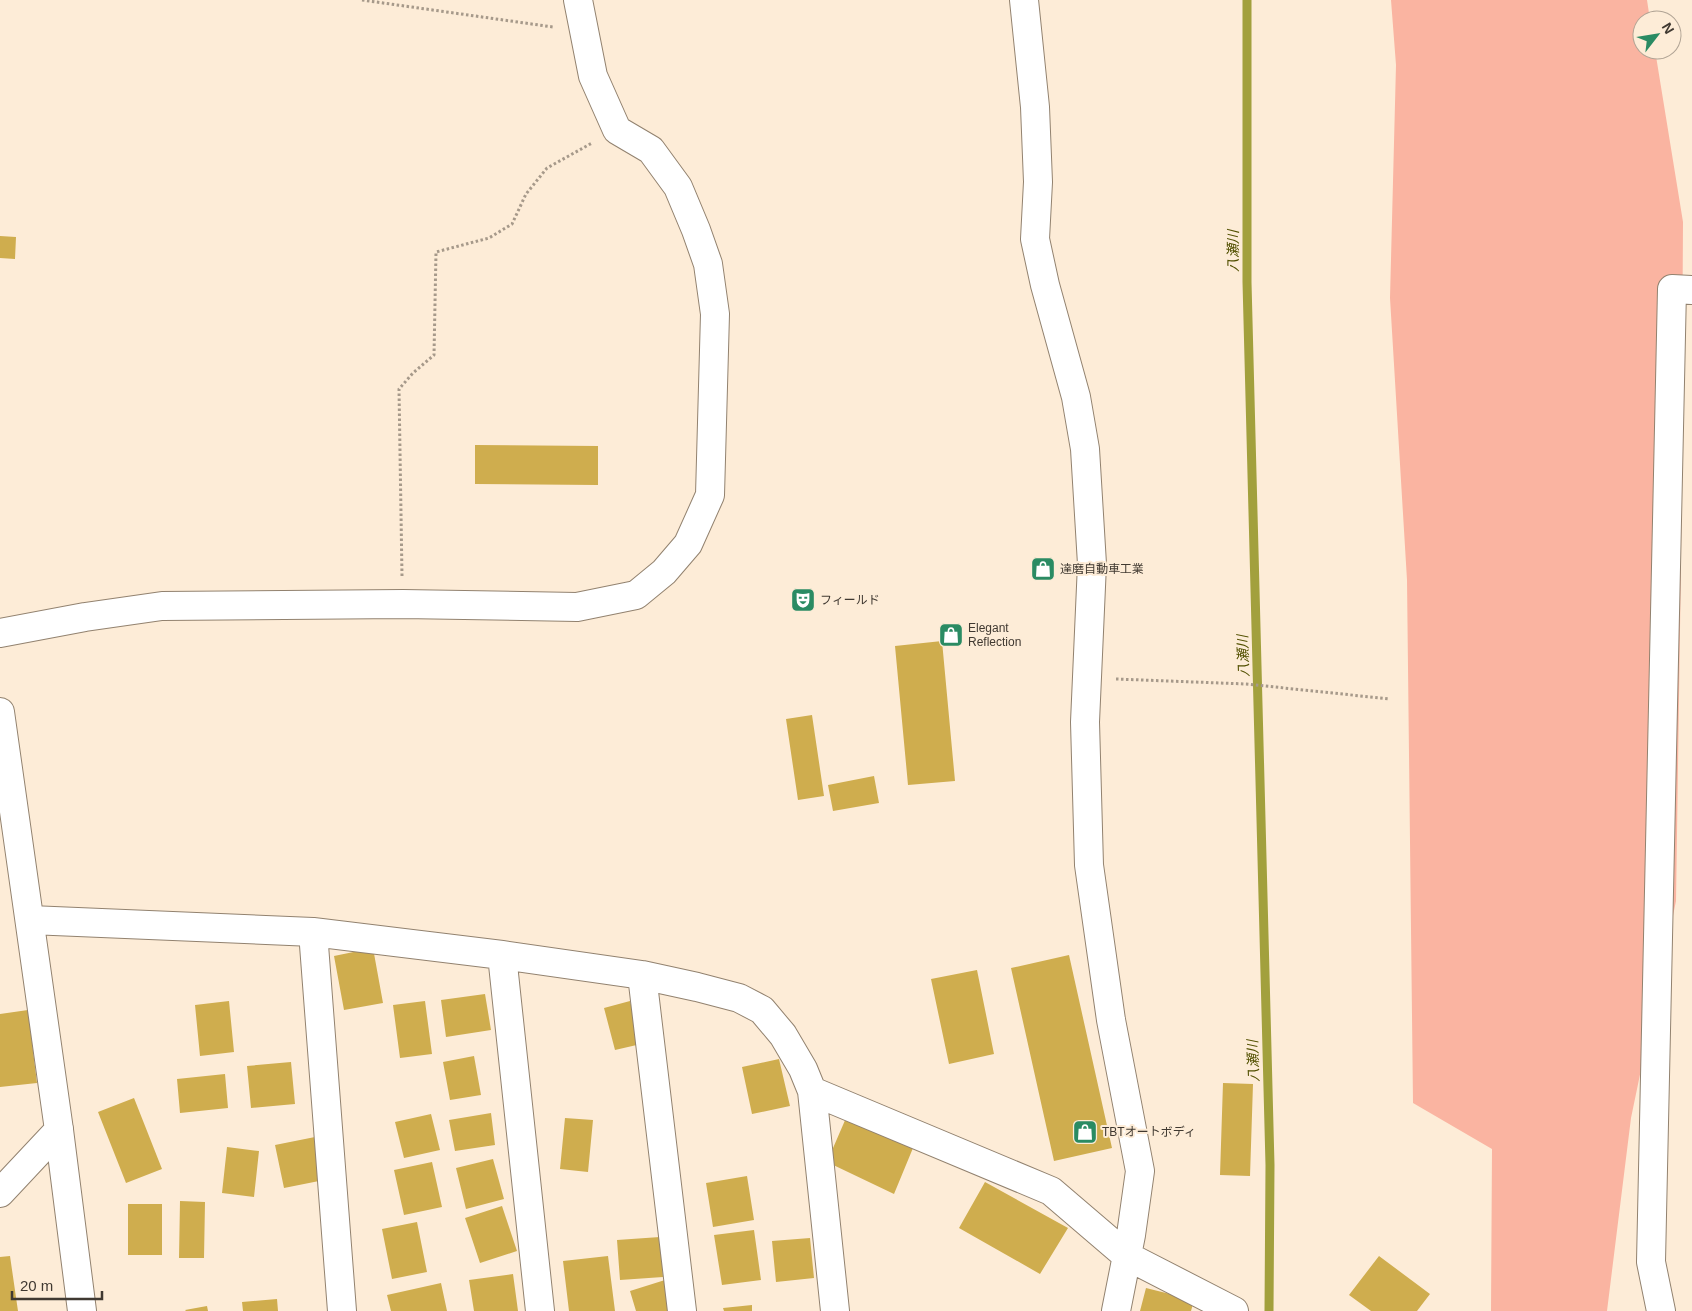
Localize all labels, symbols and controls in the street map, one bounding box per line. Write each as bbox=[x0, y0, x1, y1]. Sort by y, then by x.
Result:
north arrow bbox=[1632, 10, 1682, 60]
text: N bbox=[1659, 20, 1678, 37]
water label: 八瀬川 bbox=[1225, 228, 1241, 272]
shop icon: 達磨自動車工業 bbox=[1030, 556, 1056, 582]
place label: 達磨自動車工業 bbox=[1060, 562, 1144, 576]
theatre icon: フィールド bbox=[790, 587, 816, 613]
place label: フィールド bbox=[820, 593, 880, 607]
place label: Elegant Reflection bbox=[968, 621, 1021, 649]
shop icon: Elegant Reflection bbox=[938, 622, 964, 648]
water label: 八瀬川 bbox=[1234, 633, 1252, 677]
water label: 八瀬川 bbox=[1244, 1038, 1262, 1082]
shop icon: TBTオートボディ bbox=[1072, 1119, 1098, 1145]
place label: TBTオートボディ bbox=[1102, 1125, 1196, 1139]
scale bar bbox=[12, 1268, 102, 1300]
text: 20 m bbox=[20, 1277, 53, 1294]

